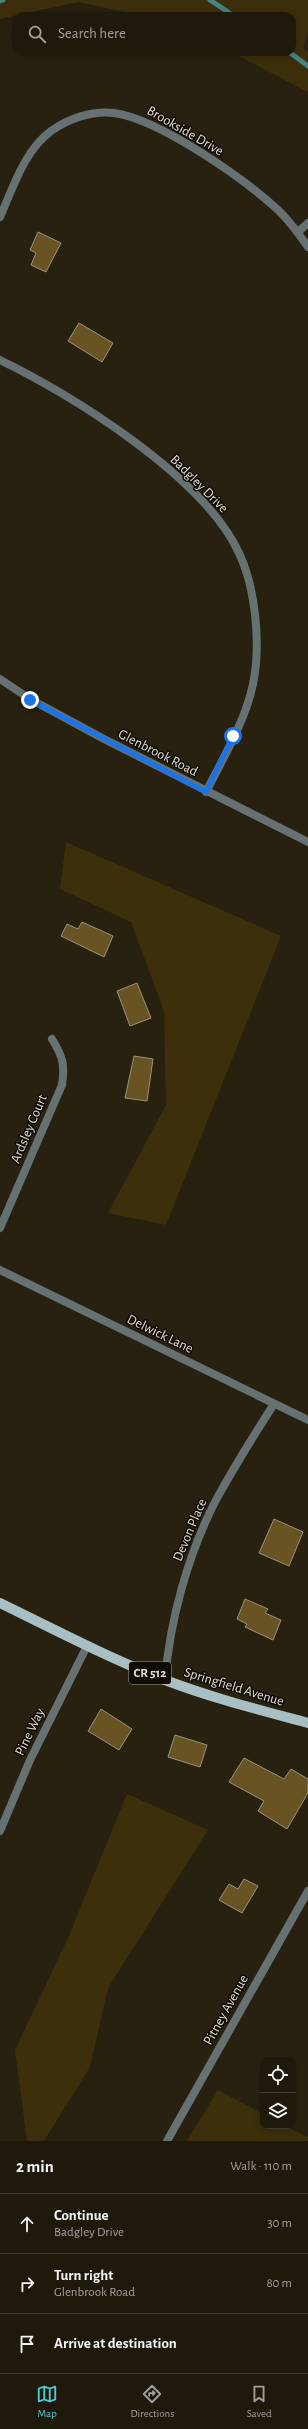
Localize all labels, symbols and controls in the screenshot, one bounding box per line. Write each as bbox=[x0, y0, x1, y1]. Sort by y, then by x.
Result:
search box bbox=[12, 12, 296, 56]
icon: search bbox=[26, 23, 48, 45]
text: Search here bbox=[58, 26, 126, 41]
street label: Brookside Drive bbox=[144, 104, 226, 158]
street label: Badgley Drive bbox=[167, 452, 231, 516]
route end bbox=[21, 691, 39, 709]
street label: Glenbrook Road bbox=[116, 727, 200, 779]
route start bbox=[224, 727, 242, 745]
street label: Ardsley Court bbox=[8, 1092, 50, 1165]
street label: Delwick Lane bbox=[125, 1312, 195, 1356]
street label: Devon Place bbox=[171, 1497, 209, 1563]
road number: CR 512 bbox=[129, 1662, 171, 1684]
street label: Springfield Avenue bbox=[182, 1665, 286, 1709]
street label: Pine Way bbox=[13, 1706, 47, 1758]
street label: Pitney Avenue bbox=[201, 1973, 251, 2047]
map controls bbox=[260, 2057, 296, 2129]
button: locate bbox=[260, 2057, 296, 2093]
button: layers bbox=[260, 2093, 296, 2129]
text: 2 min bbox=[16, 2158, 54, 2175]
text: Walk · 110 m bbox=[230, 2160, 292, 2173]
text: Continue bbox=[54, 2208, 109, 2223]
icon: ahead bbox=[16, 2213, 38, 2235]
text: 30 m bbox=[267, 2217, 292, 2230]
text: Badgley Drive bbox=[54, 2226, 124, 2239]
text: Turn right bbox=[54, 2268, 113, 2283]
icon: right bbox=[16, 2273, 38, 2295]
text: 80 m bbox=[266, 2277, 292, 2290]
text: Glenbrook Road bbox=[54, 2286, 135, 2299]
icon: arrive bbox=[16, 2333, 38, 2355]
text: Arrive at destination bbox=[54, 2336, 177, 2351]
tab: Map bbox=[36, 2383, 58, 2420]
tab: Directions bbox=[130, 2383, 174, 2420]
tab: Saved bbox=[247, 2383, 272, 2420]

